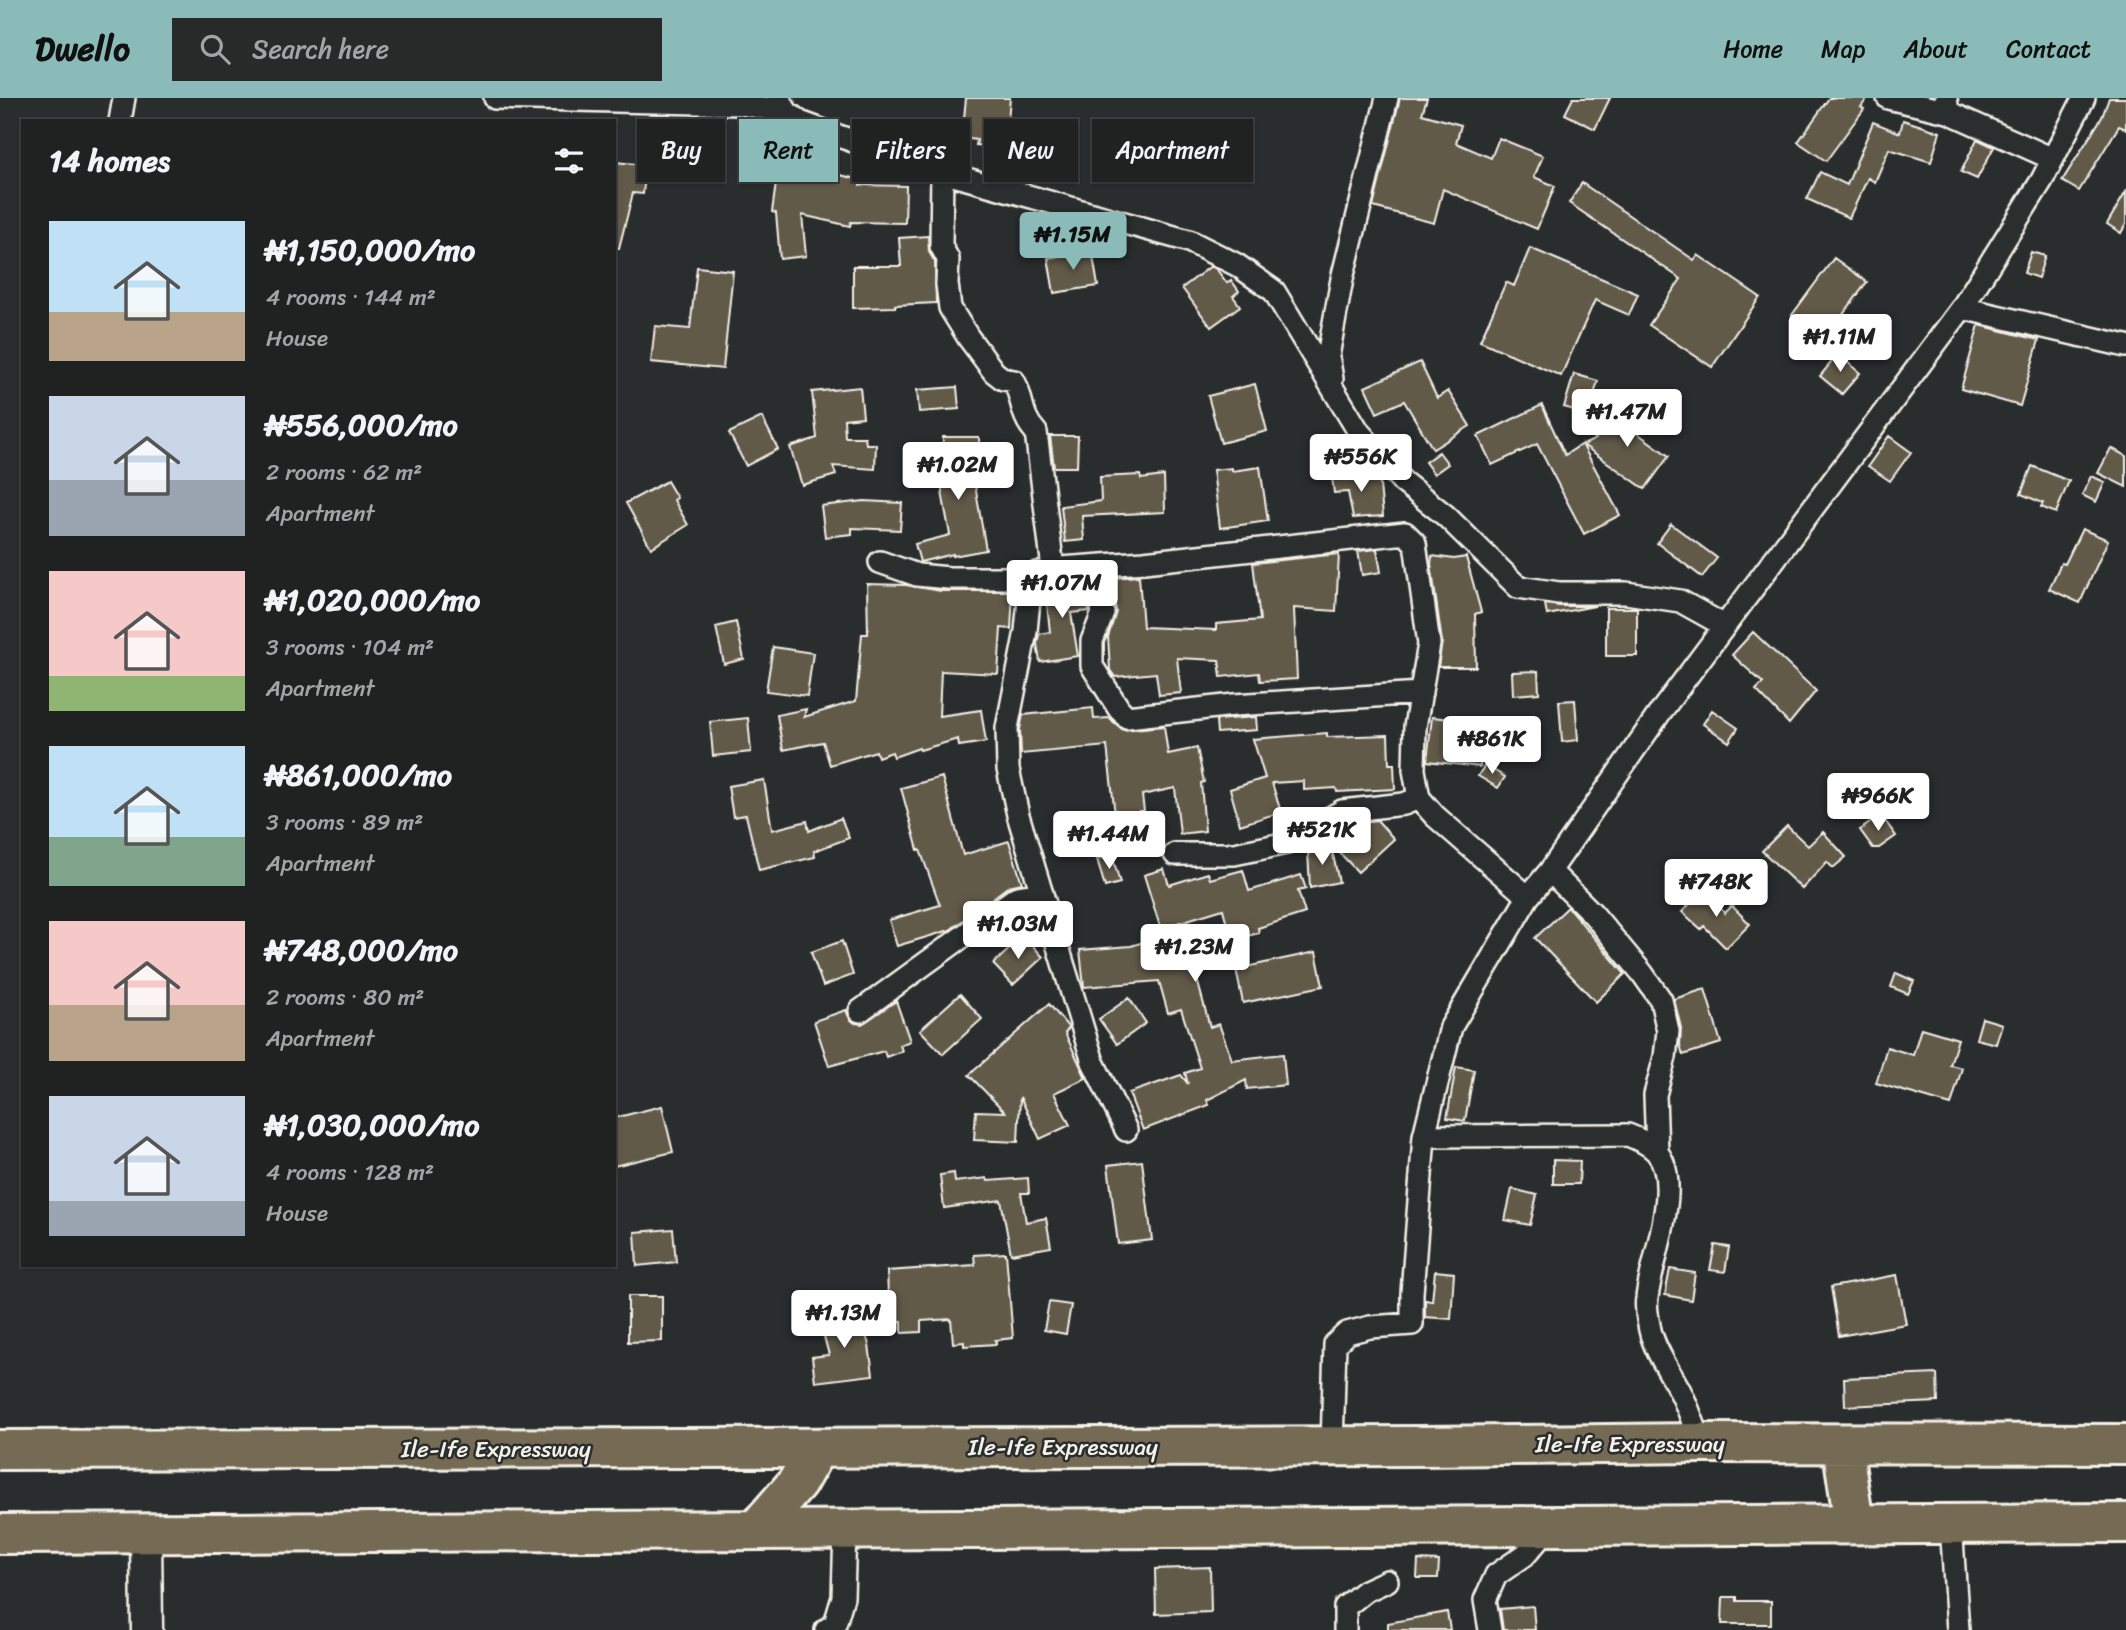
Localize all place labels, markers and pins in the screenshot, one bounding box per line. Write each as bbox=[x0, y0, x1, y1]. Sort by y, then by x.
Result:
pin: ₦1.15M bbox=[1016, 212, 1130, 272]
pin: ₦1.11M bbox=[1783, 314, 1897, 374]
pin: ₦1.47M bbox=[1570, 390, 1684, 449]
pin: ₦556K bbox=[1312, 434, 1410, 494]
pin: ₦1.02M bbox=[901, 442, 1015, 502]
pin: ₦1.07M bbox=[1005, 560, 1119, 620]
pin: ₦861K bbox=[1443, 716, 1541, 776]
pin: ₦966K bbox=[1829, 774, 1927, 833]
pin: ₦521K bbox=[1273, 808, 1371, 867]
pin: ₦1.44M bbox=[1052, 812, 1166, 871]
pin: ₦748K bbox=[1667, 860, 1765, 919]
pin: ₦1.03M bbox=[961, 902, 1075, 961]
pin: ₦1.23M bbox=[1138, 924, 1252, 984]
pin: ₦1.13M bbox=[787, 1290, 901, 1350]

